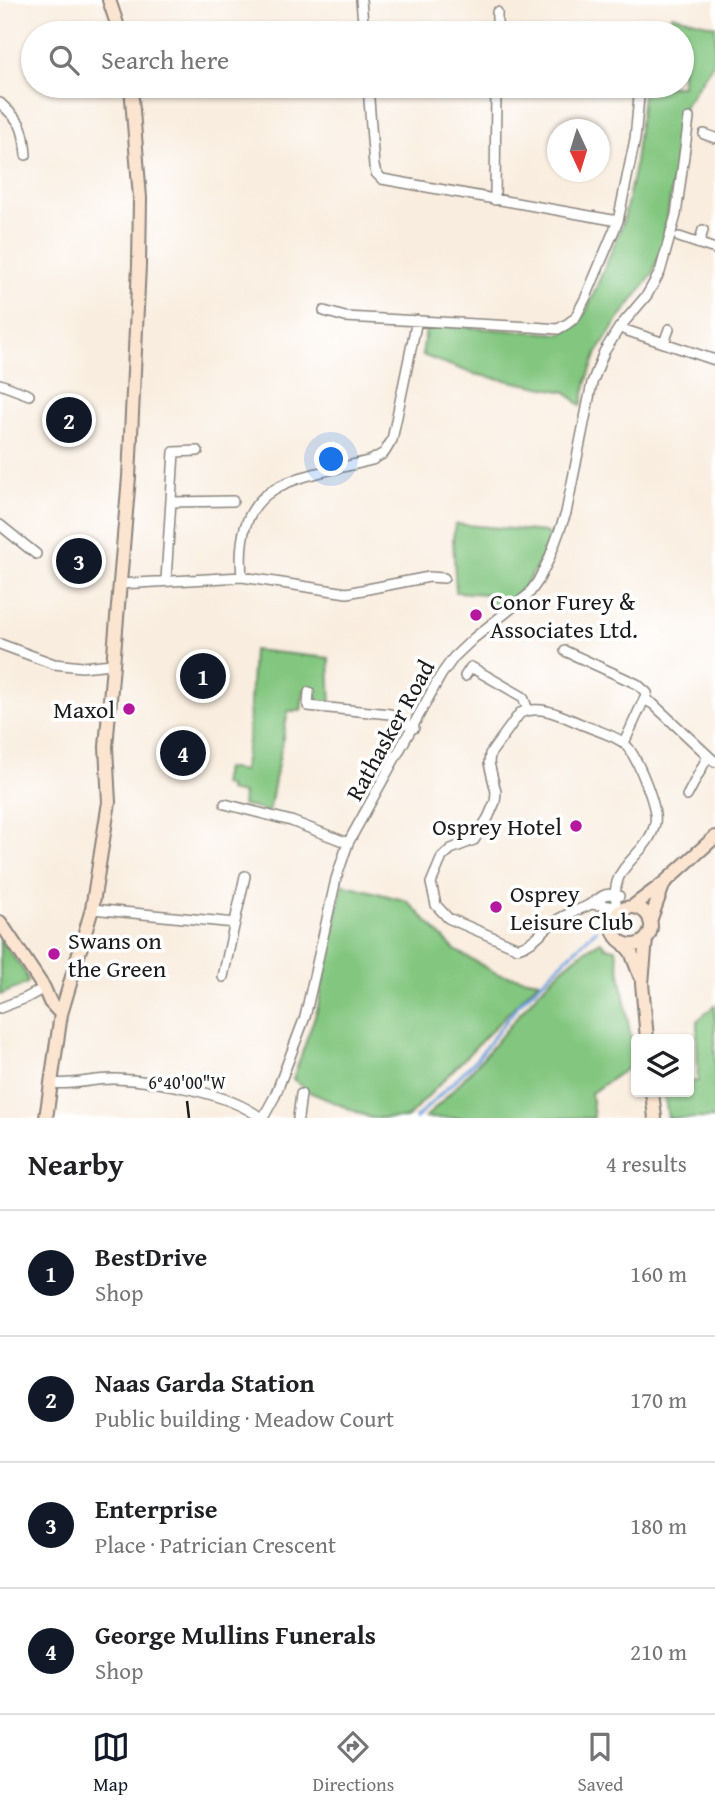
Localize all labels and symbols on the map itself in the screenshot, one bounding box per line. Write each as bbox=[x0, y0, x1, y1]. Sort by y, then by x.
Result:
north arrow bbox=[547, 119, 610, 182]
pin: 2 bbox=[46, 394, 92, 446]
your location bbox=[314, 442, 348, 476]
pin: 3 bbox=[56, 535, 102, 587]
place label: Conor Furey & Associates Ltd. bbox=[490, 584, 638, 647]
marker: Conor Furey & Associates Ltd. bbox=[468, 607, 484, 623]
pin: 1 bbox=[180, 650, 226, 702]
street label: Rathasker Road bbox=[337, 653, 443, 807]
place label: Maxol bbox=[53, 692, 115, 727]
marker: Maxol bbox=[121, 701, 137, 717]
pin: 4 bbox=[160, 727, 206, 779]
place label: Osprey Hotel bbox=[432, 809, 562, 844]
marker: Osprey Hotel bbox=[568, 818, 584, 834]
place label: Osprey Leisure Club bbox=[510, 876, 633, 939]
marker: Osprey Leisure Club bbox=[488, 899, 504, 915]
place label: Swans on the Green bbox=[68, 923, 167, 986]
marker: Swans on the Green bbox=[46, 946, 62, 962]
text: 6°40'00"W bbox=[148, 1069, 227, 1096]

